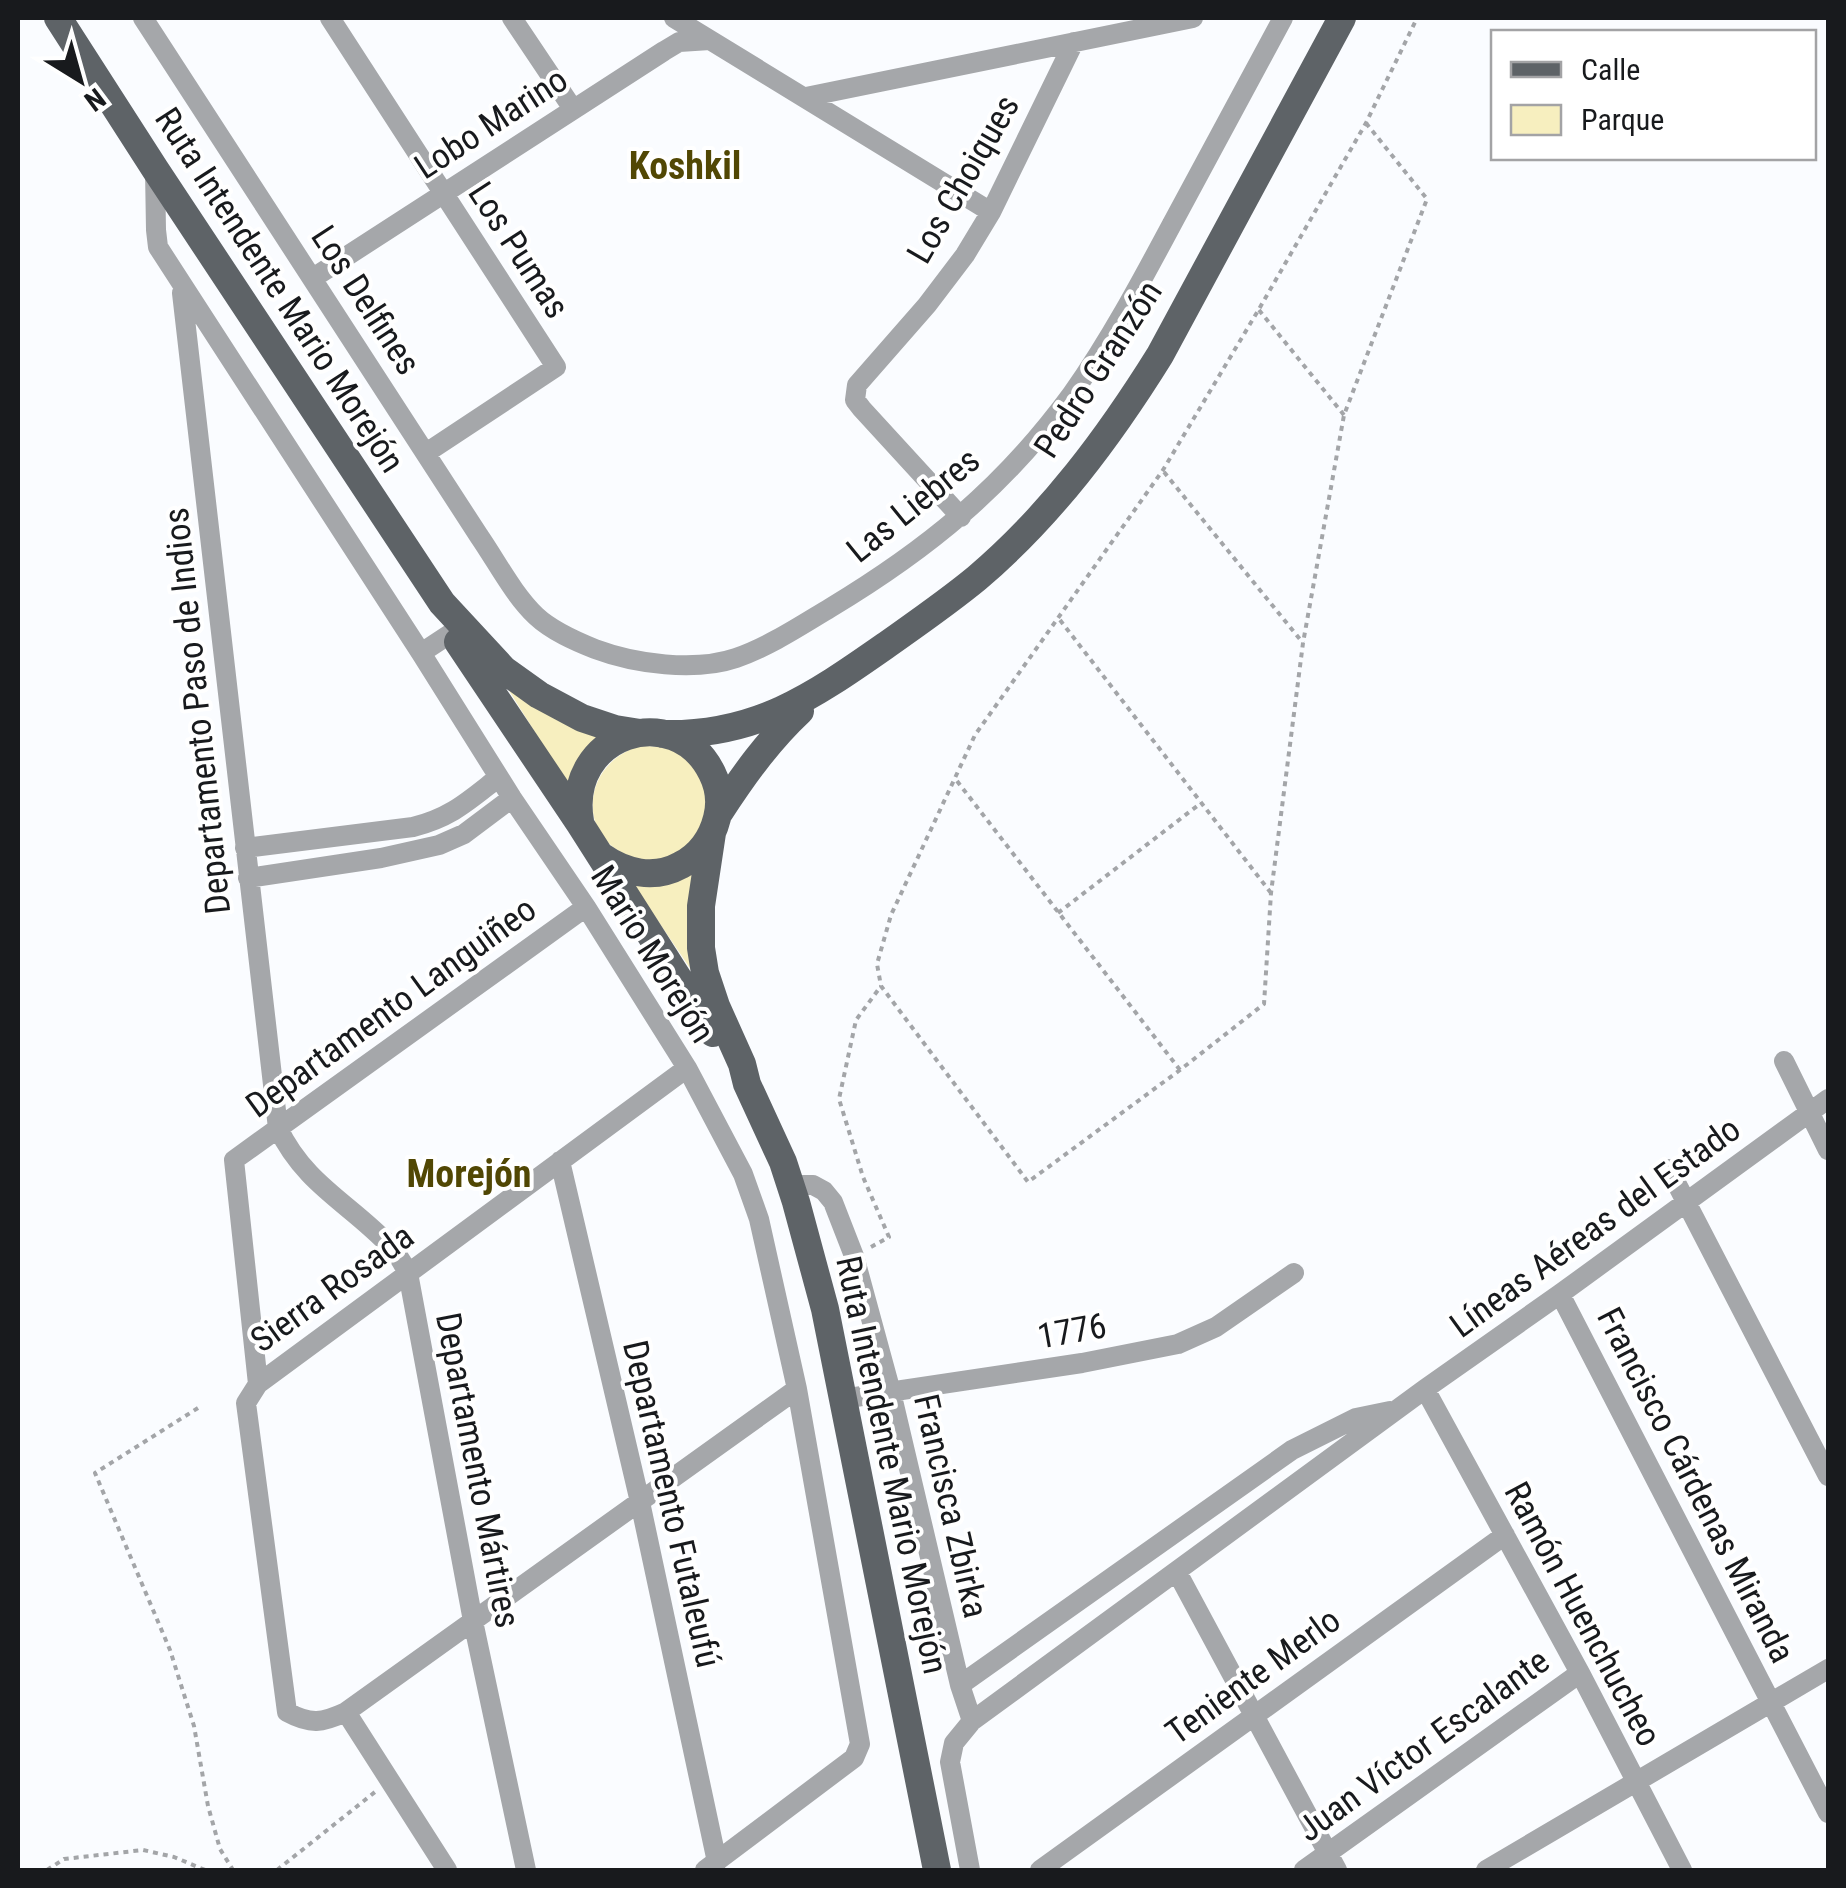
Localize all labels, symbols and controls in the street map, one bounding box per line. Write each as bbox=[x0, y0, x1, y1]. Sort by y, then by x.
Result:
north arrow bbox=[30, 30, 130, 130]
legend bbox=[1491, 30, 1816, 160]
text: Calle bbox=[1581, 52, 1640, 87]
street label: Lobo Marino bbox=[407, 59, 575, 188]
text: N bbox=[78, 81, 112, 118]
street label: Los Choiques bbox=[899, 88, 1028, 271]
street label: Ruta Intendente Mario Morejón bbox=[146, 100, 413, 480]
text: Parque bbox=[1581, 102, 1664, 137]
district label: Koshkil bbox=[629, 144, 741, 188]
street label: Los Pumas bbox=[460, 175, 578, 326]
street label: Los Delfines bbox=[302, 218, 429, 382]
street label: Pedro Granzón bbox=[1026, 273, 1171, 466]
street label: Las Liebres bbox=[839, 440, 988, 571]
street label: Departamento Paso de Indios bbox=[156, 506, 239, 916]
street label: Mario Morejón bbox=[582, 858, 723, 1050]
street label: Departamento Languiñeo bbox=[239, 889, 544, 1126]
street label: Líneas Aéreas del Estado bbox=[1442, 1108, 1748, 1346]
district label: Morejón bbox=[406, 1152, 532, 1196]
street label: Sierra Rosada bbox=[243, 1216, 422, 1361]
street label: Ruta Intendente Mario Morejón bbox=[827, 1252, 956, 1678]
street label: Francisco Cárdenas Miranda bbox=[1588, 1301, 1803, 1670]
street label: 1776 bbox=[1034, 1305, 1110, 1358]
street label: Departamento Mártires bbox=[427, 1309, 528, 1631]
street label: Departamento Futaleufú bbox=[614, 1337, 729, 1672]
street label: Francisca Zbirka bbox=[905, 1390, 996, 1622]
street label: Ramón Huenchucheo bbox=[1496, 1475, 1669, 1753]
street label: Teniente Merlo bbox=[1158, 1600, 1348, 1753]
street label: Juan Víctor Escalante bbox=[1290, 1640, 1557, 1850]

